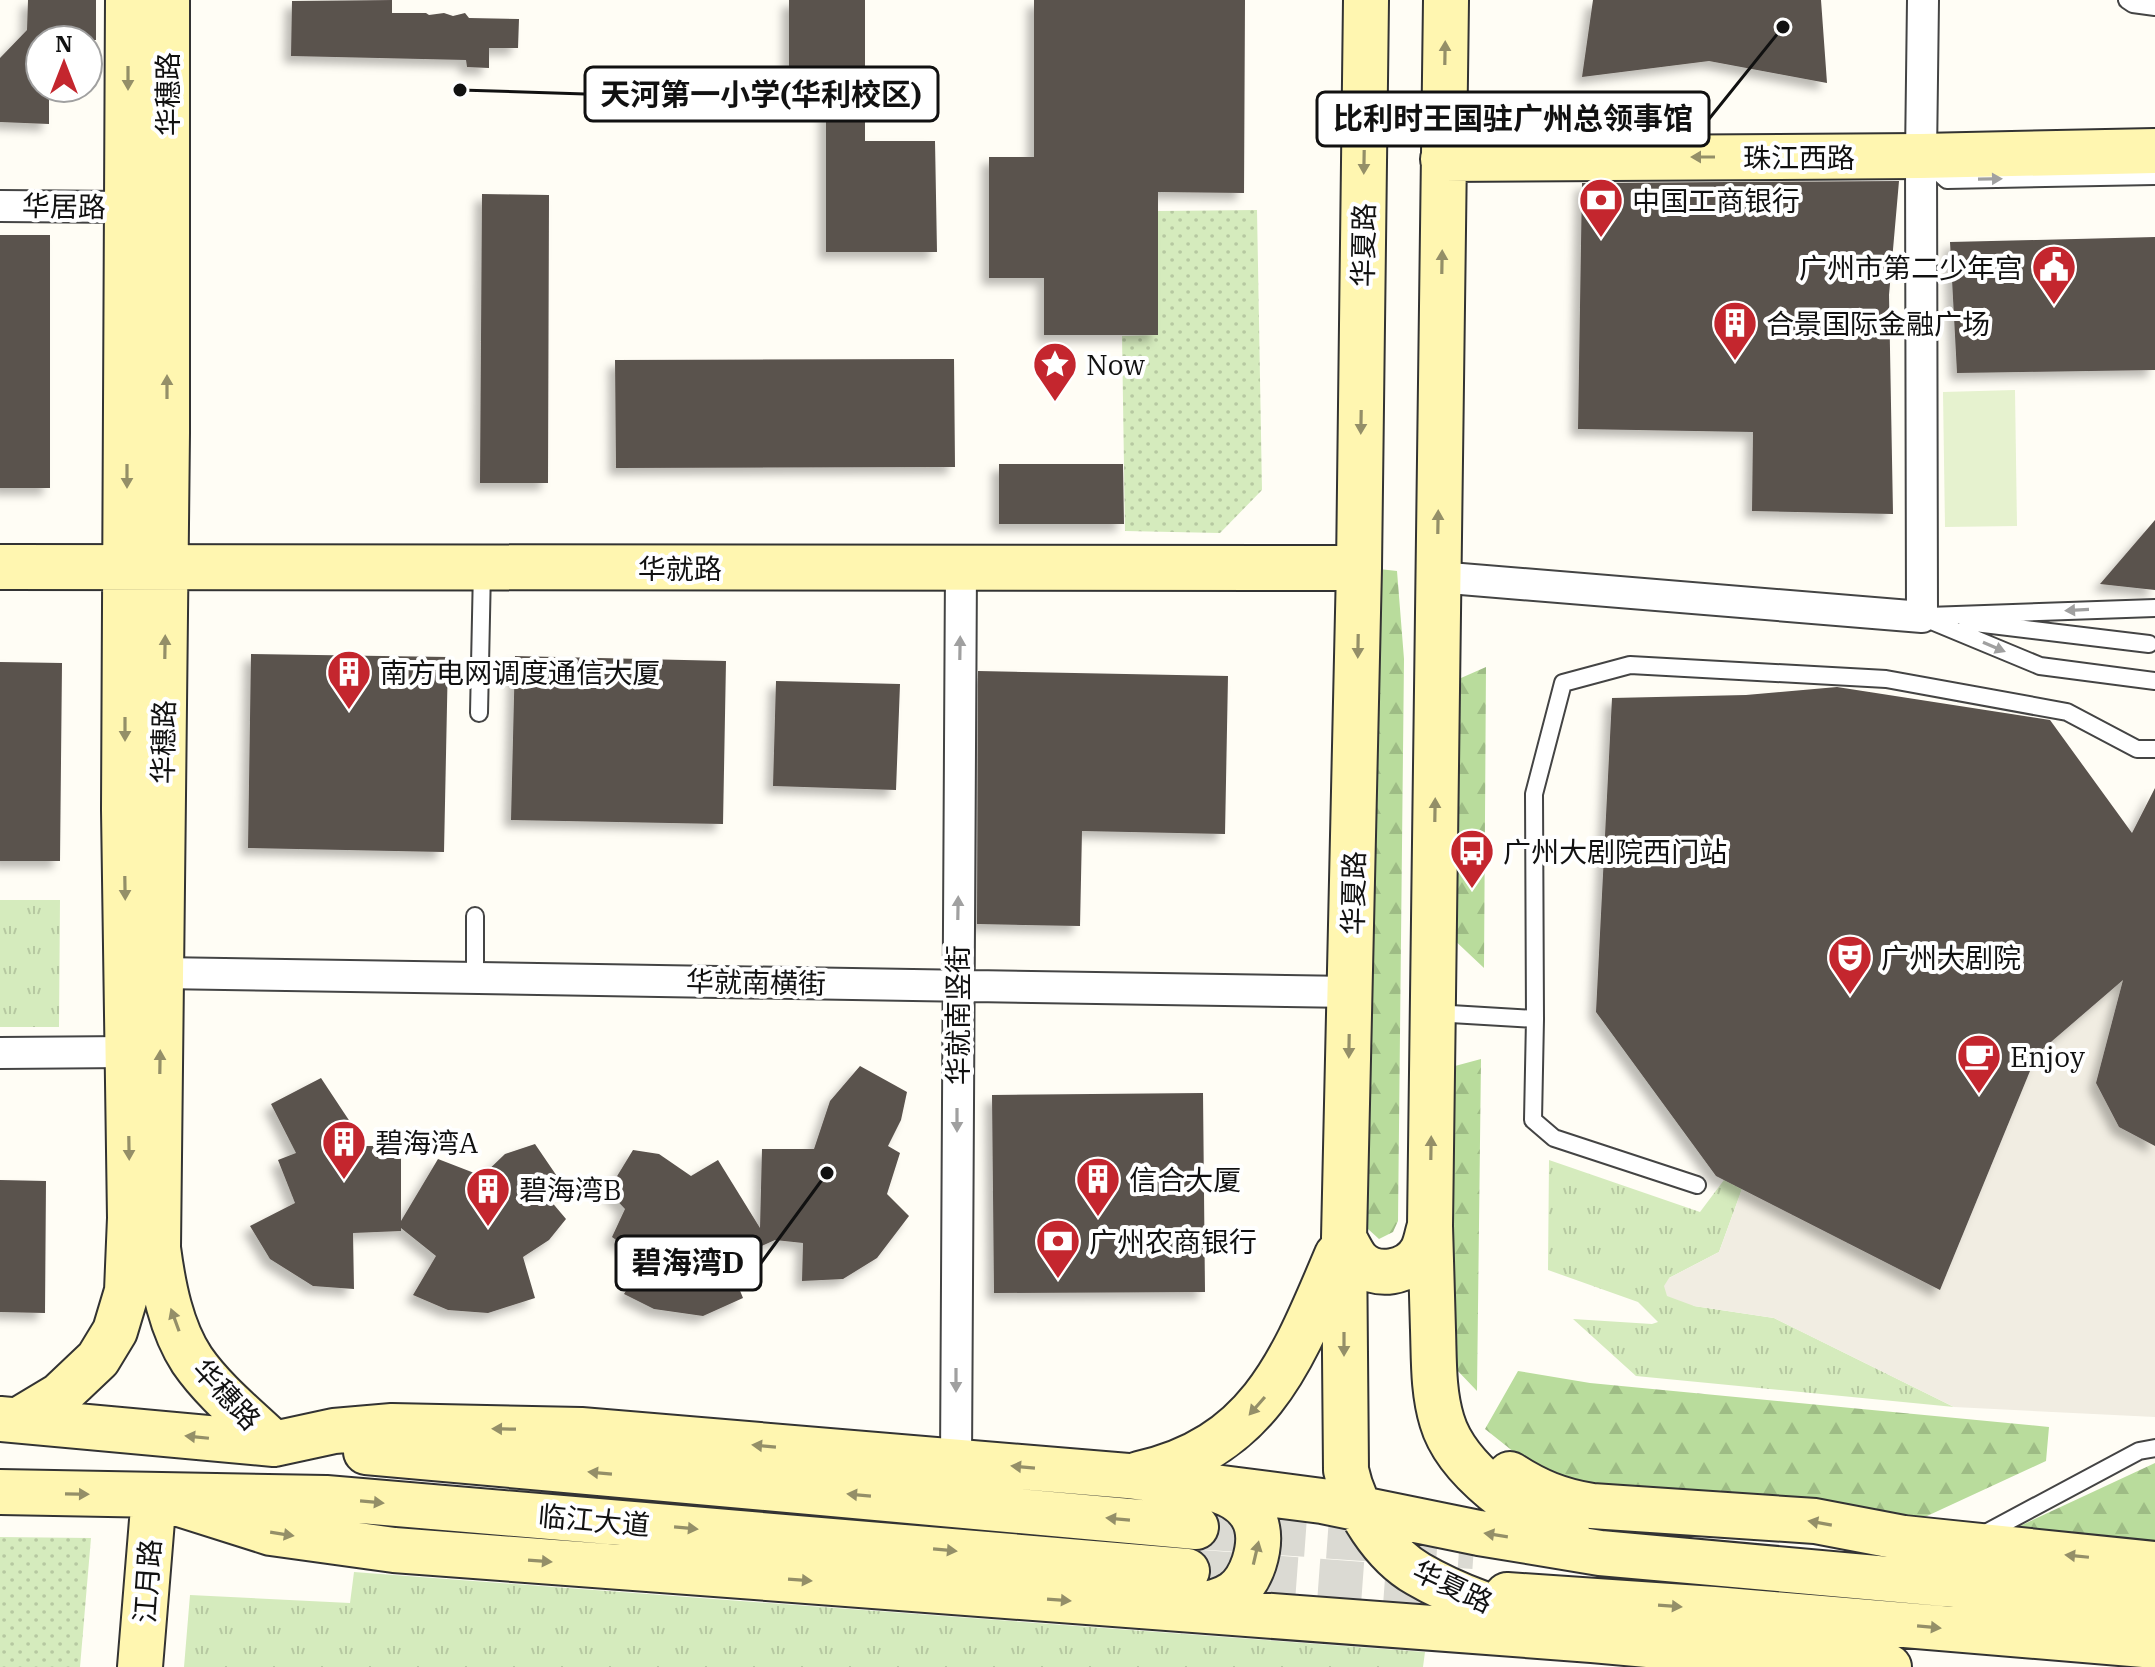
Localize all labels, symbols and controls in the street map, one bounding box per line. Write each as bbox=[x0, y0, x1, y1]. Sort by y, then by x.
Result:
north arrow bbox=[24, 24, 104, 104]
text: N bbox=[55, 29, 73, 58]
one-way arrow bbox=[1439, 40, 1451, 65]
street label: 华穗路 bbox=[149, 52, 186, 136]
one-way arrow bbox=[122, 66, 134, 91]
callout: 天河第一小学(华利校区) bbox=[585, 67, 938, 121]
text: 天河第一小学(华利校区) bbox=[600, 74, 922, 113]
callout: 比利时王国驻广州总领事馆 bbox=[1317, 92, 1709, 146]
text: 比利时王国驻广州总领事馆 bbox=[1333, 98, 1693, 137]
street label: 珠江西路 bbox=[1743, 139, 1855, 176]
one-way arrow bbox=[1358, 150, 1370, 175]
one-way arrow bbox=[1690, 151, 1715, 163]
one-way arrow bbox=[1978, 173, 2003, 185]
bank icon: 中国工商银行 bbox=[1577, 176, 1625, 239]
place label: 中国工商银行 bbox=[1632, 182, 1800, 219]
street label: 华居路 bbox=[22, 187, 106, 225]
street label: 华夏路 bbox=[1344, 203, 1382, 287]
public building icon: 广州市第二少年宫 bbox=[2030, 243, 2078, 306]
one-way arrow bbox=[1435, 249, 1448, 274]
place label: 广州市第二少年宫 bbox=[1799, 249, 2023, 286]
building icon: 合景国际金融广场 bbox=[1711, 299, 1759, 362]
place label: 合景国际金融广场 bbox=[1766, 305, 1990, 342]
place icon: Now bbox=[1031, 340, 1079, 403]
place label: Now bbox=[1086, 346, 1145, 383]
one-way arrow bbox=[161, 374, 173, 399]
one-way arrow bbox=[1355, 410, 1367, 435]
one-way arrow bbox=[121, 464, 133, 489]
one-way arrow bbox=[1432, 509, 1444, 534]
street label: 华就路 bbox=[638, 550, 722, 587]
one-way arrow bbox=[2064, 603, 2089, 616]
one-way arrow bbox=[158, 634, 171, 659]
one-way arrow bbox=[1351, 634, 1364, 659]
one-way arrow bbox=[954, 635, 967, 660]
one-way arrow bbox=[1982, 640, 2006, 653]
building icon: 南方电网调度通信大厦 bbox=[325, 648, 373, 711]
place label: 南方电网调度通信大厦 bbox=[380, 654, 660, 691]
street label: 华穗路 bbox=[144, 700, 182, 784]
one-way arrow bbox=[119, 717, 131, 742]
one-way arrow bbox=[1429, 797, 1441, 822]
bus stop icon: 广州大剧院西门站 bbox=[1448, 827, 1496, 890]
place label: 广州大剧院西门站 bbox=[1503, 833, 1727, 870]
street label: 华夏路 bbox=[1334, 851, 1372, 935]
one-way arrow bbox=[119, 876, 132, 901]
one-way arrow bbox=[952, 895, 964, 920]
theatre icon: 广州大剧院 bbox=[1826, 933, 1874, 996]
place label: 广州大剧院 bbox=[1881, 939, 2021, 976]
street label: 华就南竖街 bbox=[939, 945, 976, 1085]
street label: 华就南横街 bbox=[686, 962, 826, 1002]
cafe icon: Enjoy bbox=[1955, 1032, 2003, 1095]
one-way arrow bbox=[1343, 1034, 1356, 1059]
place label: Enjoy bbox=[2010, 1038, 2085, 1075]
one-way arrow bbox=[154, 1049, 166, 1074]
one-way arrow bbox=[951, 1108, 963, 1133]
building icon: 碧海湾A bbox=[320, 1118, 368, 1181]
place label: 碧海湾A bbox=[375, 1124, 478, 1161]
one-way arrow bbox=[1424, 1135, 1437, 1160]
one-way arrow bbox=[123, 1136, 135, 1161]
building icon: 信合大厦 bbox=[1074, 1155, 1122, 1218]
place label: 信合大厦 bbox=[1129, 1161, 1241, 1198]
building icon: 碧海湾B bbox=[464, 1165, 512, 1228]
place label: 碧海湾B bbox=[519, 1171, 622, 1208]
bank icon: 广州农商银行 bbox=[1034, 1217, 1082, 1280]
place label: 广州农商银行 bbox=[1089, 1223, 1257, 1260]
callout: 碧海湾D bbox=[616, 1236, 761, 1290]
text: 碧海湾D bbox=[632, 1242, 744, 1281]
one-way arrow bbox=[168, 1308, 180, 1332]
one-way arrow bbox=[1338, 1332, 1350, 1357]
street label: 华穗路 bbox=[185, 1351, 269, 1437]
one-way arrow bbox=[950, 1368, 962, 1393]
one-way arrow bbox=[1249, 1395, 1266, 1415]
one-way arrow bbox=[491, 1422, 516, 1435]
one-way arrow bbox=[184, 1430, 209, 1443]
one-way arrow bbox=[751, 1439, 776, 1452]
one-way arrow bbox=[1010, 1460, 1035, 1473]
one-way arrow bbox=[587, 1466, 612, 1479]
one-way arrow bbox=[65, 1487, 90, 1500]
one-way arrow bbox=[846, 1488, 871, 1501]
one-way arrow bbox=[359, 1496, 384, 1509]
street label: 临江大道 bbox=[537, 1497, 651, 1543]
one-way arrow bbox=[1105, 1513, 1130, 1526]
one-way arrow bbox=[1807, 1516, 1832, 1529]
one-way arrow bbox=[674, 1522, 699, 1535]
one-way arrow bbox=[270, 1528, 295, 1541]
one-way arrow bbox=[1483, 1529, 1508, 1541]
street label: 江月路 bbox=[126, 1538, 168, 1624]
one-way arrow bbox=[1250, 1541, 1263, 1566]
one-way arrow bbox=[933, 1544, 958, 1557]
one-way arrow bbox=[2064, 1549, 2089, 1562]
street label: 华夏路 bbox=[1407, 1551, 1499, 1621]
one-way arrow bbox=[528, 1555, 553, 1568]
one-way arrow bbox=[788, 1574, 813, 1587]
one-way arrow bbox=[1047, 1594, 1072, 1607]
one-way arrow bbox=[1658, 1599, 1683, 1612]
one-way arrow bbox=[1917, 1621, 1942, 1634]

